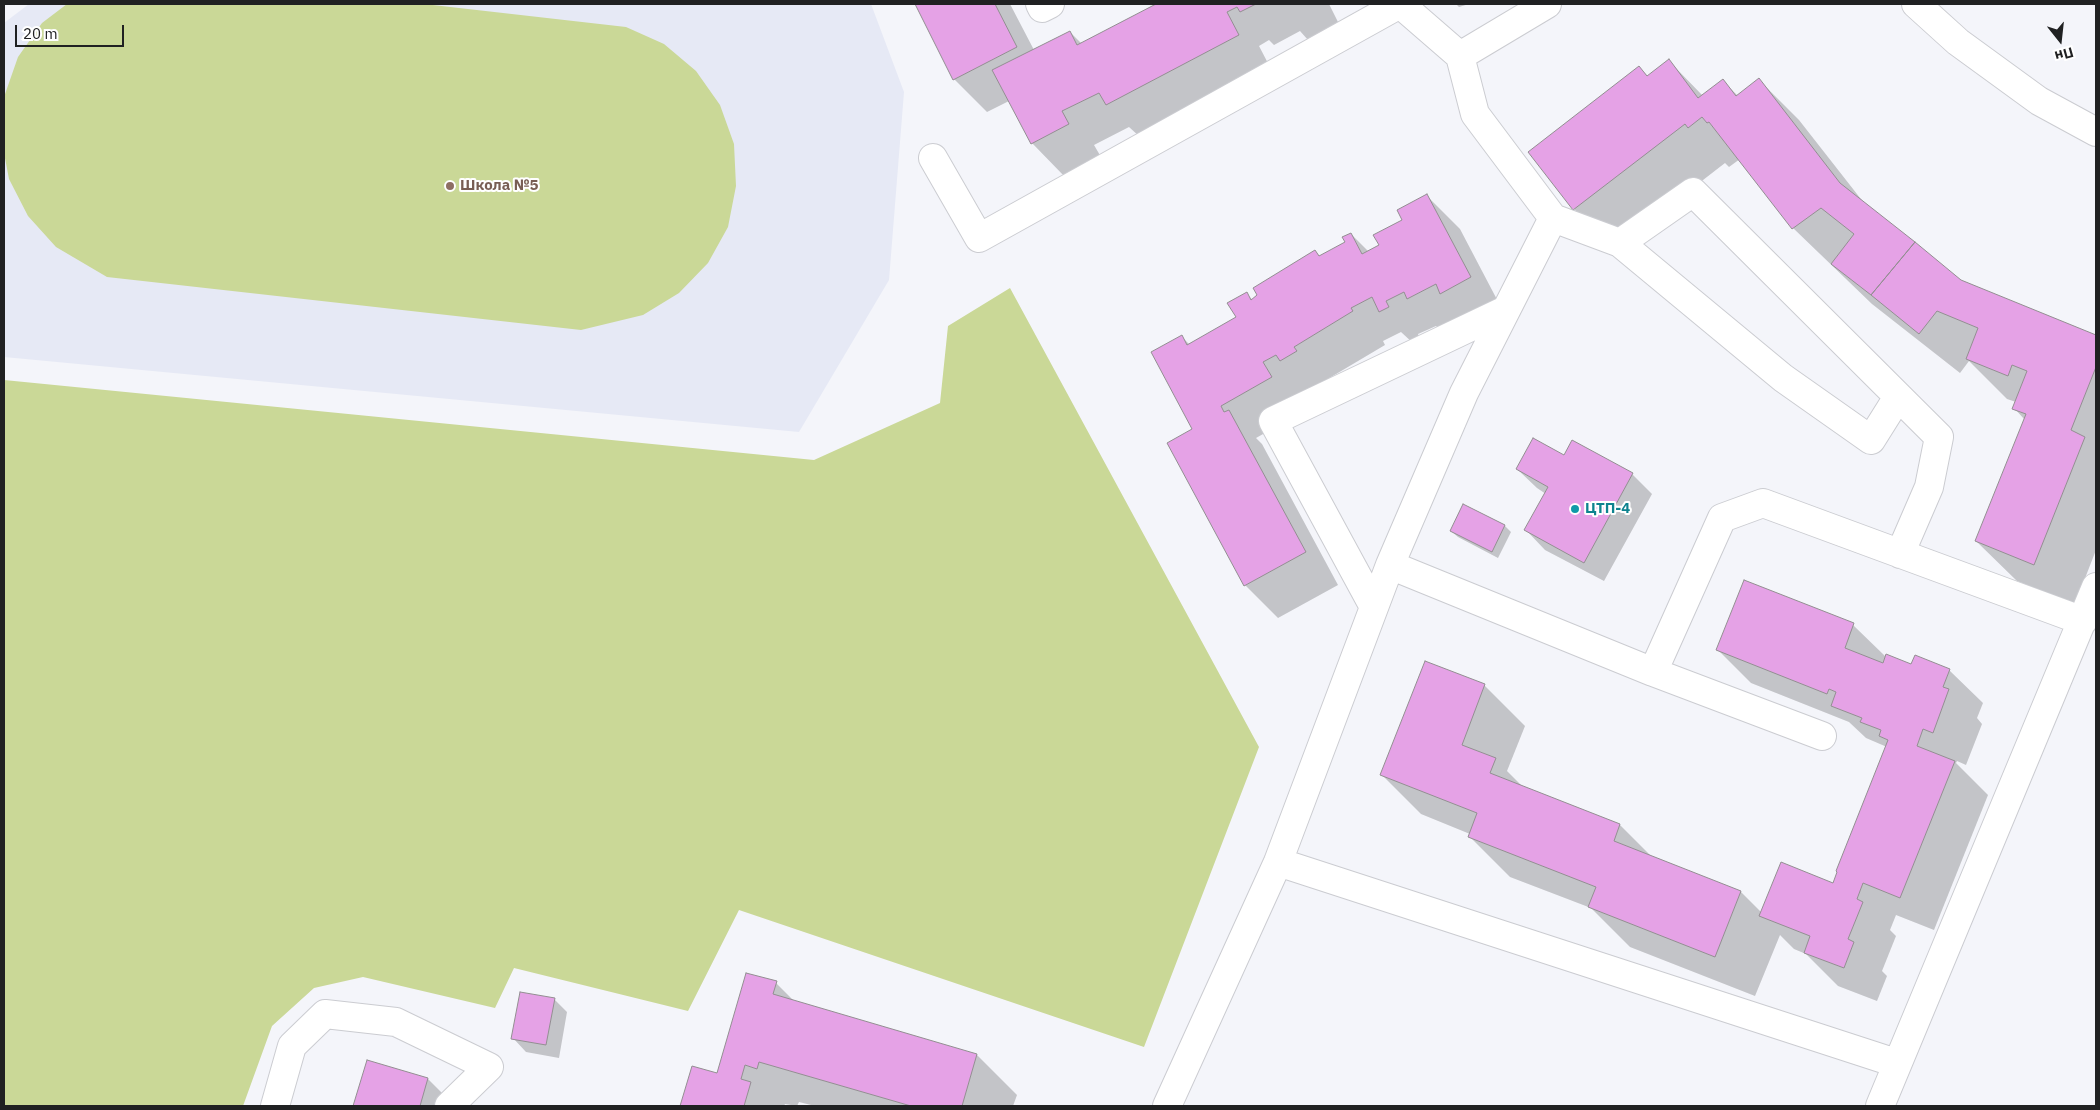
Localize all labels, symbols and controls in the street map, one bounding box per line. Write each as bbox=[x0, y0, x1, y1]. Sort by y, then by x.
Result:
scale bar bbox=[18, 15, 126, 47]
north arrow bbox=[2035, 15, 2085, 65]
text: 20 m bbox=[23, 24, 58, 43]
text: Пн bbox=[2053, 43, 2076, 66]
place label: Школа №5 bbox=[460, 177, 539, 195]
marker: Школа №5 bbox=[444, 180, 456, 192]
place label: ЦТП-4 bbox=[1585, 500, 1630, 518]
marker: ЦТП-4 bbox=[1569, 503, 1581, 515]

